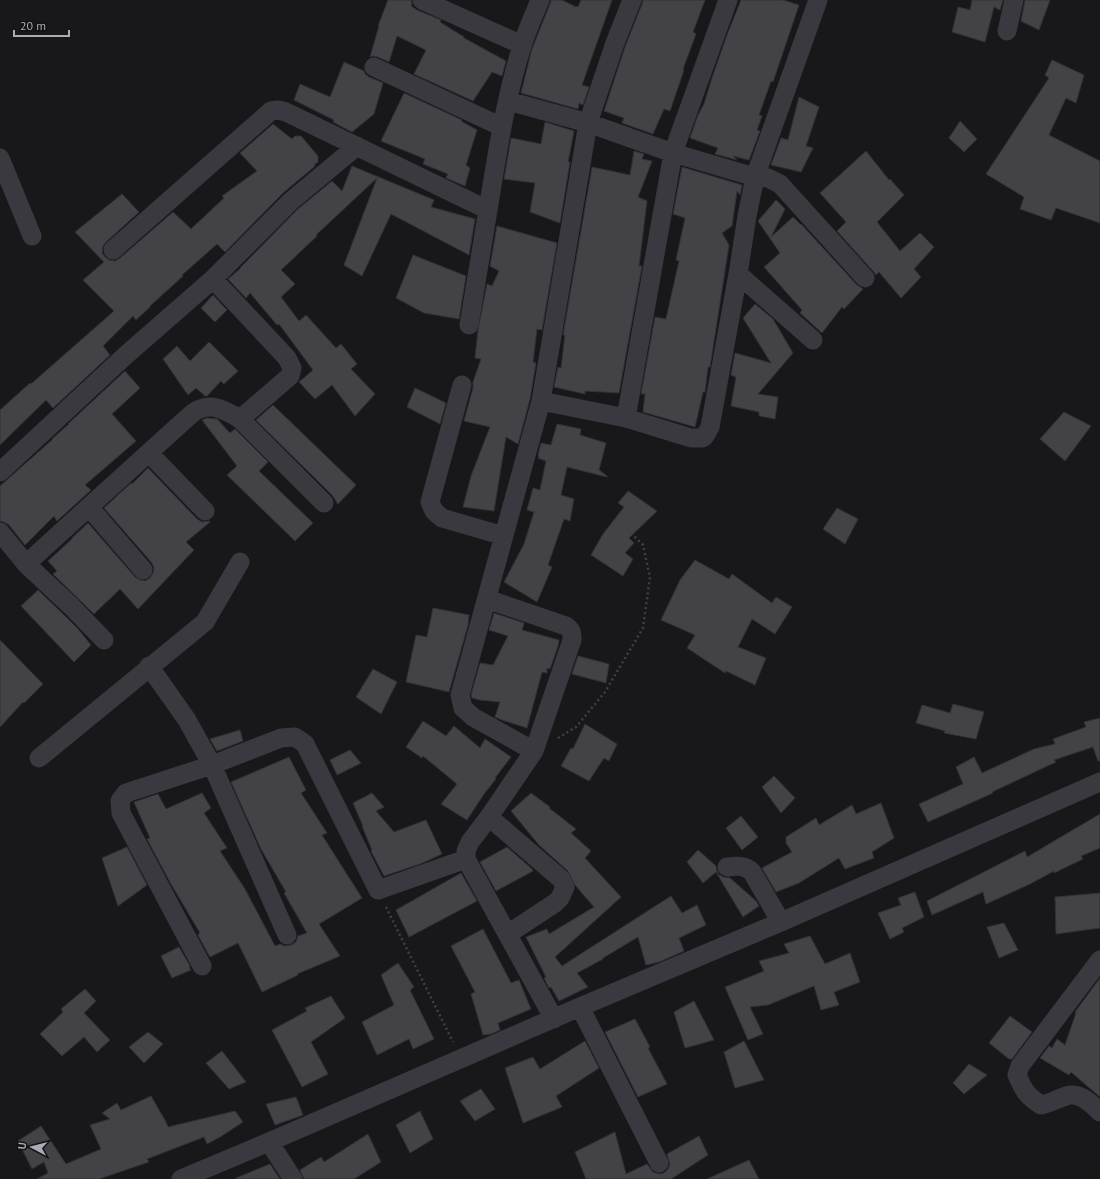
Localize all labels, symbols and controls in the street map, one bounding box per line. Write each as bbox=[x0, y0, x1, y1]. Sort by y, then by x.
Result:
scale bar bbox=[14, 12, 69, 38]
text: 20 m bbox=[20, 18, 46, 33]
north arrow bbox=[12, 1127, 52, 1167]
text: U bbox=[15, 1141, 29, 1150]

